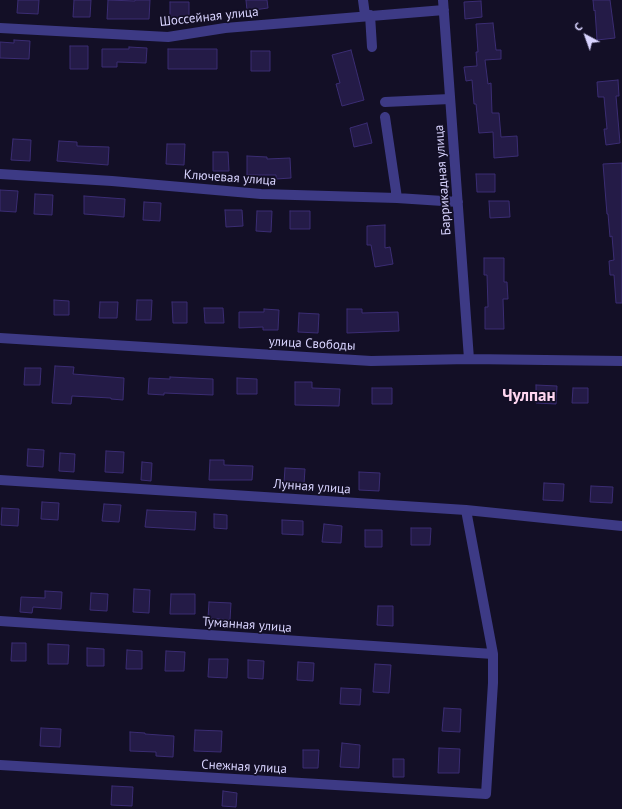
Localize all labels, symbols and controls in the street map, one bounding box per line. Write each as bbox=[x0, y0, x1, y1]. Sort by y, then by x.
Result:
street label: Шоссейная улица bbox=[159, 4, 259, 30]
north arrow bbox=[566, 16, 606, 56]
text: С bbox=[571, 20, 585, 34]
street label: Баррикадная улица bbox=[431, 124, 455, 236]
street label: Ключевая улица bbox=[183, 167, 277, 189]
street label: улица Свободы bbox=[268, 334, 356, 354]
district label: Чулпан bbox=[502, 386, 556, 406]
street label: Лунная улица bbox=[273, 477, 351, 497]
street label: Туманная улица bbox=[202, 614, 292, 636]
street label: Снежная улица bbox=[201, 757, 287, 777]

